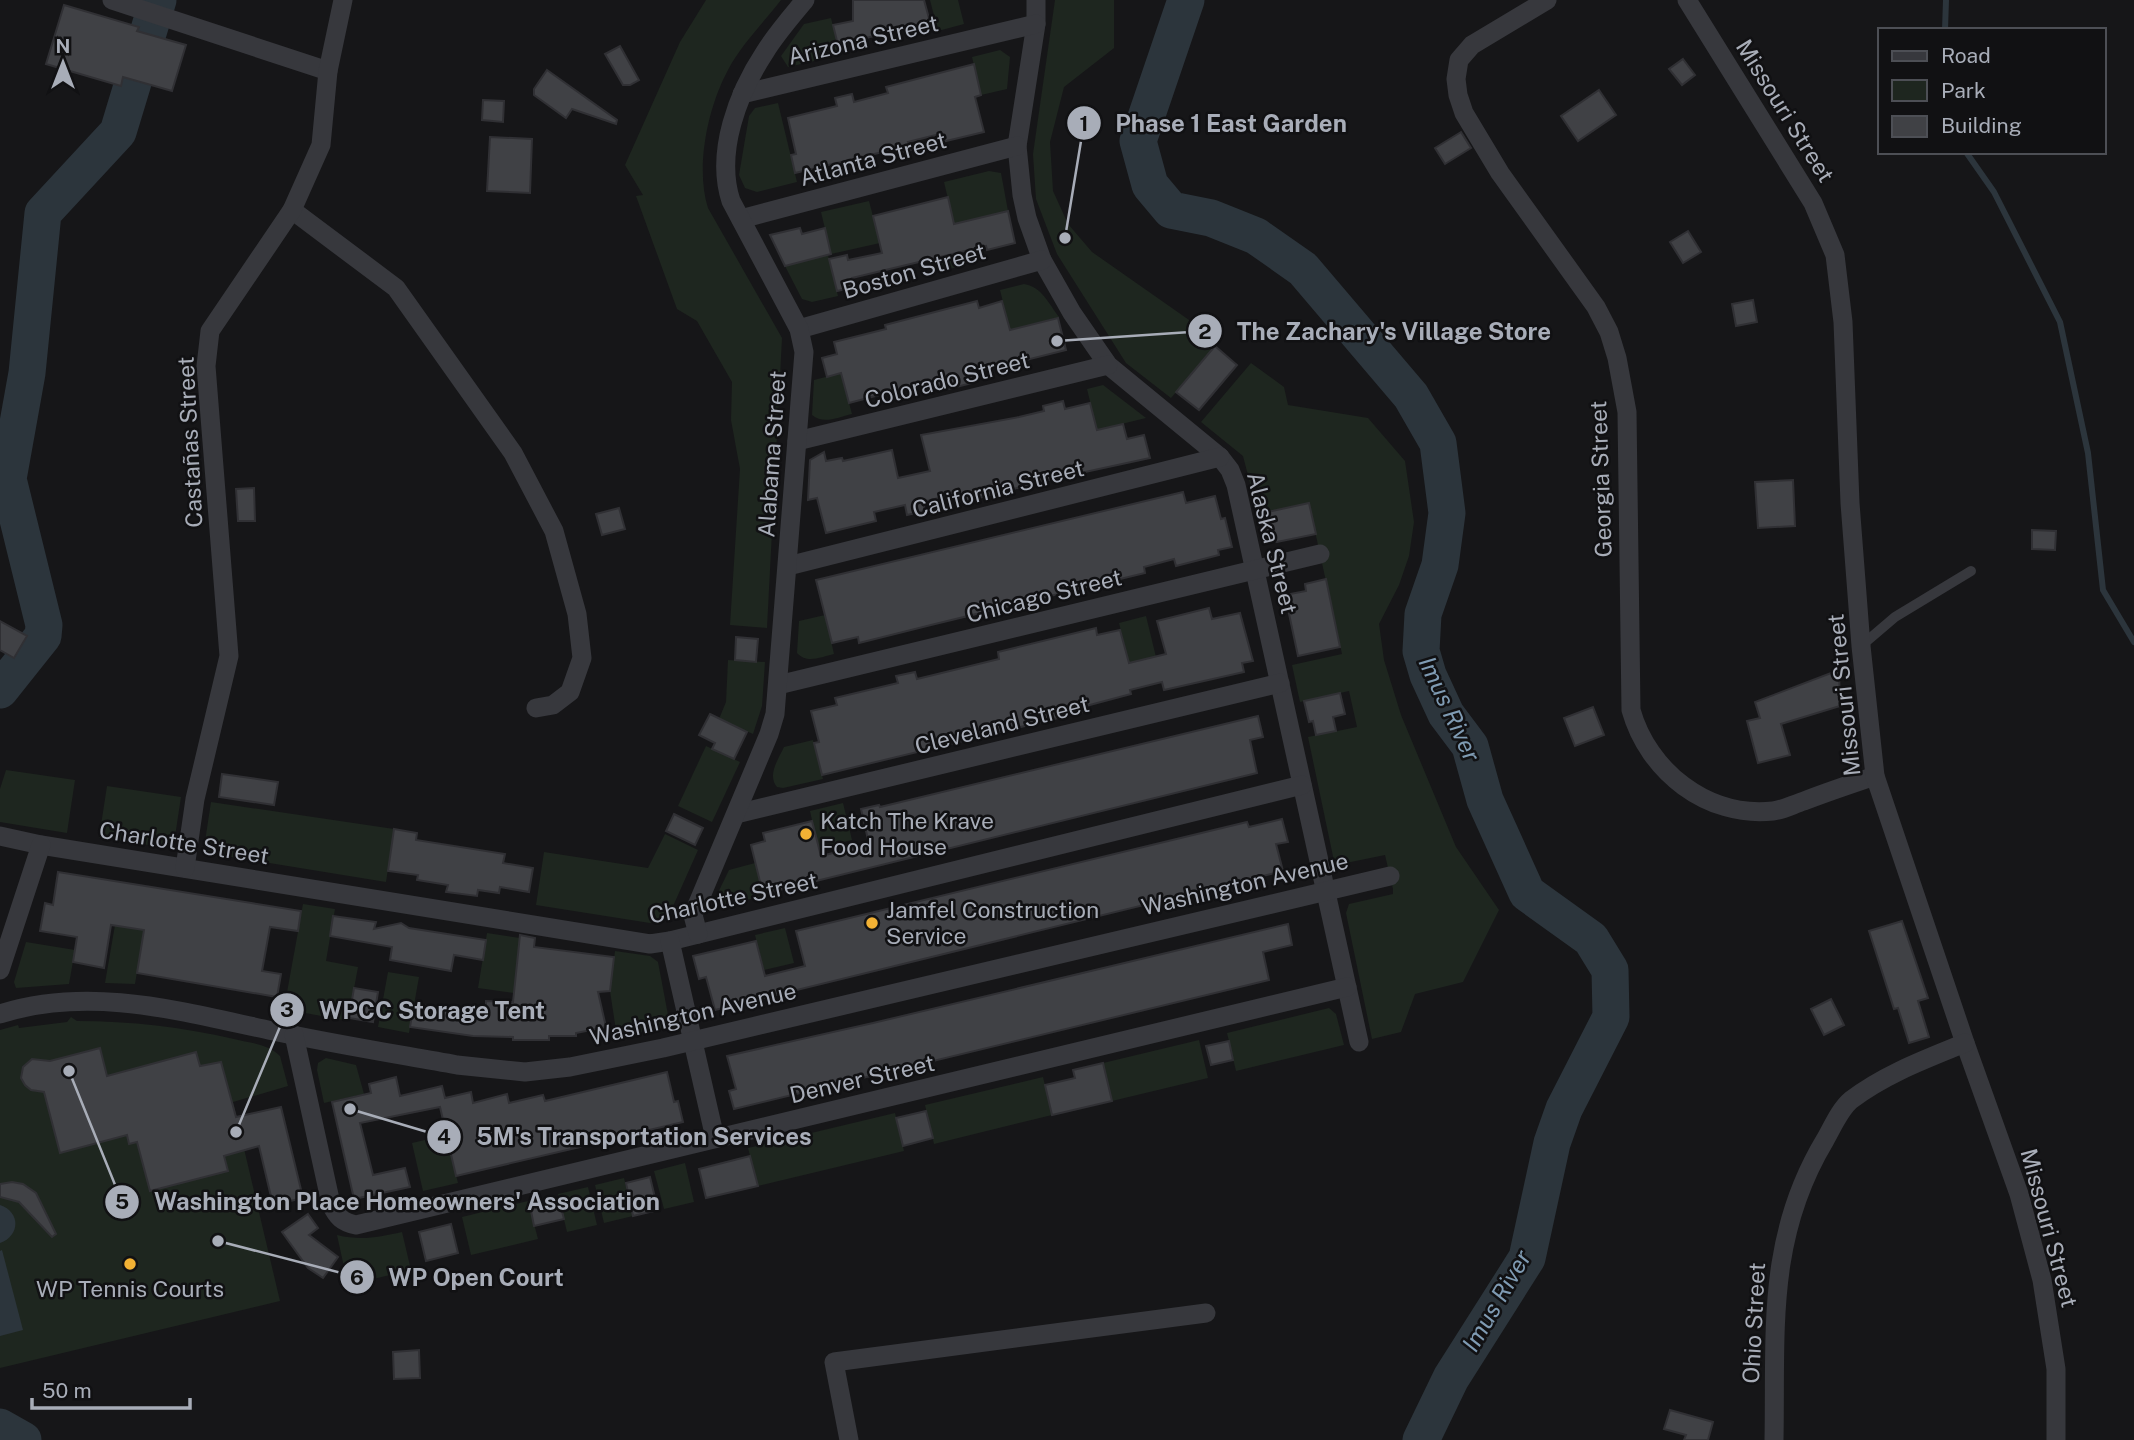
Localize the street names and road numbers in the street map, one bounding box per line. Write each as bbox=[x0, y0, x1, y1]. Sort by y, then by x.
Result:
street label: Arizona Street bbox=[785, 9, 941, 70]
street label: Missouri Street bbox=[1731, 34, 1840, 187]
street label: Atlanta Street bbox=[797, 126, 949, 191]
street label: Boston Street bbox=[839, 237, 988, 304]
street label: Colorado Street bbox=[862, 346, 1032, 413]
street label: Castañas Street bbox=[172, 356, 207, 528]
street label: Alabama Street bbox=[752, 369, 791, 538]
street label: Georgia Street bbox=[1584, 400, 1617, 558]
street label: California Street bbox=[909, 454, 1087, 523]
street label: Alaska Street bbox=[1242, 469, 1303, 617]
street label: Chicago Street bbox=[963, 563, 1124, 628]
street label: Missouri Street bbox=[1822, 612, 1865, 778]
street label: Cleveland Street bbox=[912, 690, 1092, 759]
street label: Charlotte Street bbox=[97, 816, 271, 869]
street label: Washington Avenue bbox=[1139, 847, 1351, 920]
street label: Charlotte Street bbox=[646, 866, 820, 929]
street label: Washington Avenue bbox=[587, 977, 799, 1050]
street label: Denver Street bbox=[787, 1049, 937, 1108]
street label: Missouri Street bbox=[2015, 1146, 2084, 1310]
street label: Ohio Street bbox=[1737, 1262, 1770, 1384]

